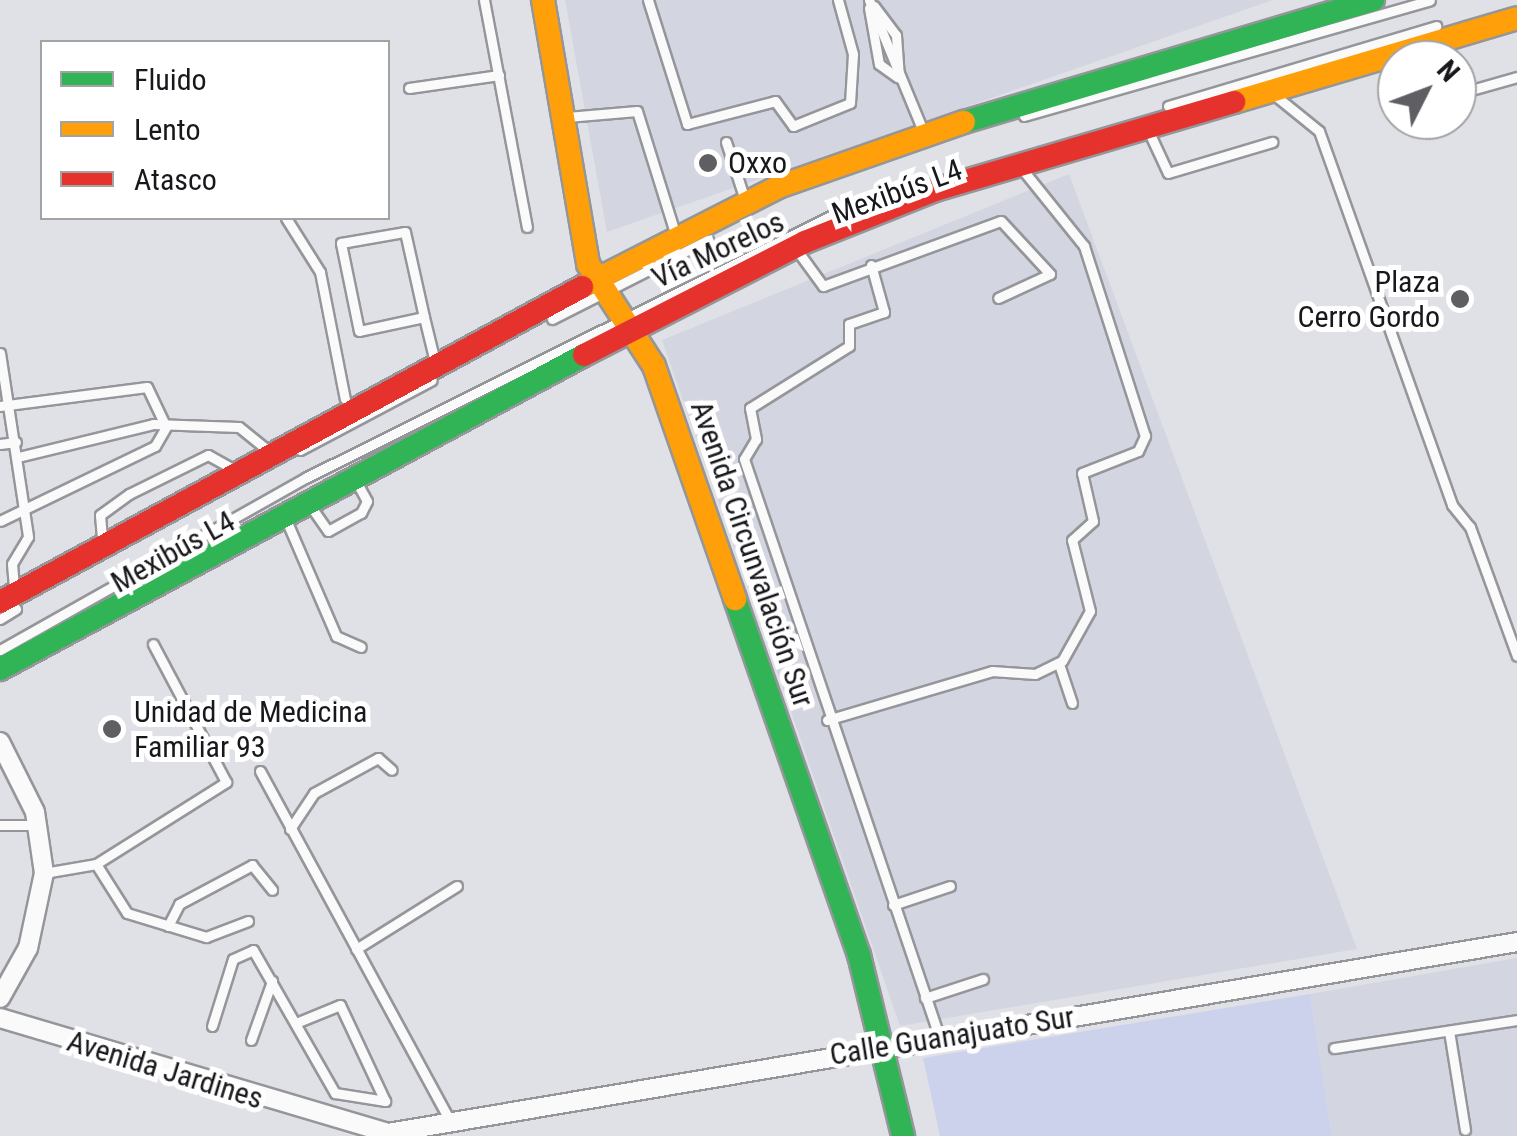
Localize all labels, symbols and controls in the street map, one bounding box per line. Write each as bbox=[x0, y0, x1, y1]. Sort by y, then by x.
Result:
legend bbox=[40, 40, 390, 220]
north arrow bbox=[1377, 40, 1477, 140]
text: N bbox=[1430, 54, 1466, 88]
text: Fluido bbox=[134, 62, 207, 97]
text: Lento bbox=[134, 112, 201, 147]
place label: Oxxo bbox=[728, 145, 787, 181]
marker: Oxxo bbox=[697, 152, 719, 174]
street label: Mexibús L4 bbox=[827, 152, 967, 232]
text: Atasco bbox=[134, 162, 217, 197]
street label: Vía Morelos bbox=[646, 204, 790, 296]
place label: Plaza Cerro Gordo bbox=[1297, 264, 1440, 334]
marker: Plaza Cerro Gordo bbox=[1449, 288, 1471, 310]
street label: Avenida Circunvalación Sur bbox=[683, 396, 821, 712]
street label: Mexibús L4 bbox=[105, 503, 241, 601]
place label: Unidad de Medicina Familiar 93 bbox=[134, 694, 367, 764]
marker: Unidad de Medicina Familiar 93 bbox=[99, 716, 125, 742]
street label: Calle Guanajuato Sur bbox=[827, 999, 1077, 1073]
street label: Avenida Jardines bbox=[63, 1023, 267, 1117]

